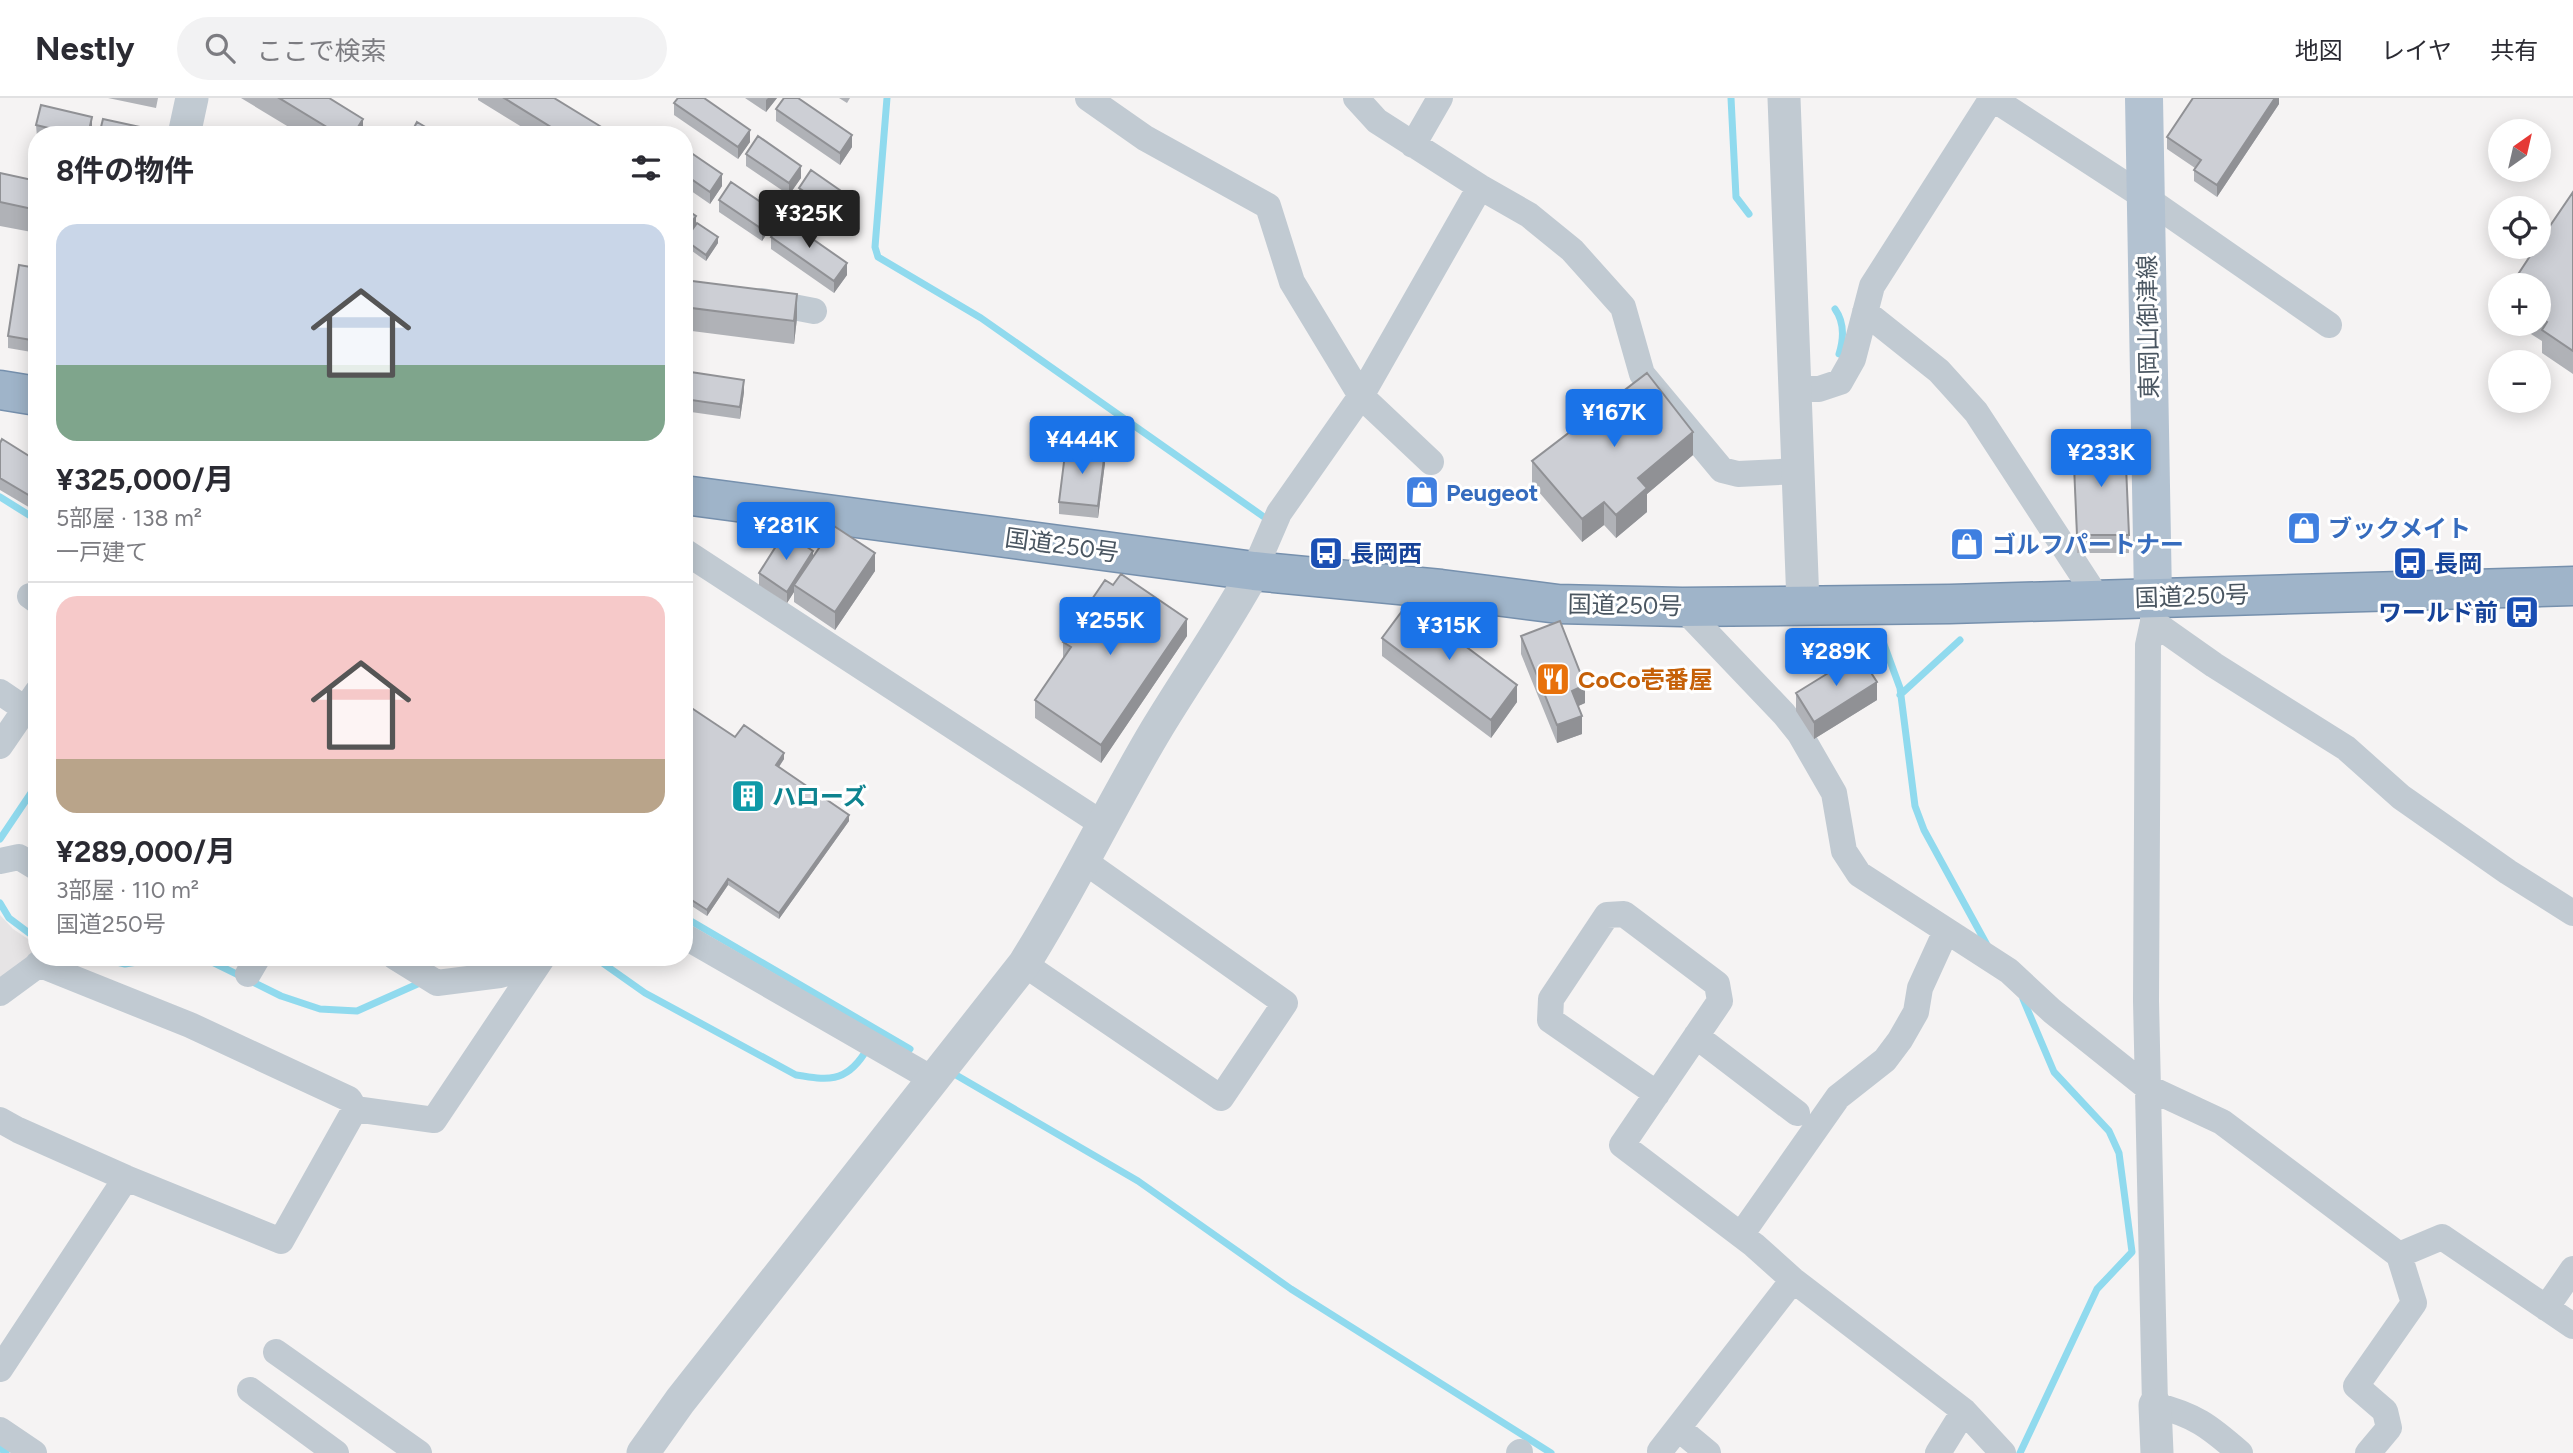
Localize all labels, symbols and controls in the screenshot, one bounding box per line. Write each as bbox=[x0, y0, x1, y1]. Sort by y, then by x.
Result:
search box bbox=[177, 17, 667, 80]
text: Nestly bbox=[35, 29, 135, 68]
icon: search bbox=[201, 29, 239, 67]
text: ここで検索 bbox=[257, 35, 387, 67]
text: 地図 bbox=[2295, 36, 2343, 65]
text: レイヤ bbox=[2381, 36, 2452, 65]
text: 共有 bbox=[2490, 36, 2538, 65]
north arrow bbox=[2488, 119, 2552, 182]
map controls bbox=[2488, 119, 2551, 413]
icon: filters bbox=[627, 149, 665, 187]
text: 8件の物件 bbox=[56, 152, 194, 189]
pin: ¥325K bbox=[760, 190, 858, 250]
button: locate bbox=[2488, 196, 2551, 259]
text: ¥325K bbox=[775, 199, 843, 227]
street label: 東岡山御津線 bbox=[2132, 255, 2164, 399]
icon: home bbox=[298, 270, 424, 396]
button: + bbox=[2488, 273, 2551, 336]
button: − bbox=[2488, 350, 2551, 413]
pin: ¥167K bbox=[1565, 390, 1663, 449]
text: ¥167K bbox=[1582, 398, 1646, 426]
pin: ¥444K bbox=[1033, 416, 1131, 476]
text: ¥444K bbox=[1046, 425, 1118, 453]
pin: ¥233K bbox=[2052, 430, 2150, 489]
text: ¥233K bbox=[2067, 438, 2135, 466]
text: ¥325,000/月 bbox=[56, 461, 234, 498]
shop icon: Peugeot bbox=[1403, 473, 1441, 511]
place label: Peugeot bbox=[1446, 478, 1538, 507]
pin: ¥281K bbox=[737, 503, 835, 562]
text: 5部屋 · 138 m² bbox=[56, 504, 202, 532]
shop icon: ブックメイト bbox=[2285, 509, 2323, 547]
text: ¥281K bbox=[753, 511, 819, 539]
place label: ブックメイト bbox=[2328, 514, 2471, 543]
street label: 国道250号 bbox=[1003, 523, 1121, 567]
shop icon: ゴルフパートナー bbox=[1948, 525, 1986, 563]
place label: ゴルフパートナー bbox=[1992, 530, 2184, 559]
bus stop icon: 長岡西 bbox=[1307, 534, 1345, 572]
text: 一戸建て bbox=[56, 538, 148, 566]
place label: 長岡西 bbox=[1350, 539, 1422, 568]
bus stop icon: 長岡 bbox=[2391, 544, 2429, 582]
place label: 長岡 bbox=[2434, 549, 2482, 578]
street label: 国道250号 bbox=[2134, 580, 2250, 612]
street label: 国道250号 bbox=[1567, 590, 1683, 620]
bus stop icon: ワールド前 bbox=[2503, 593, 2541, 631]
pin: ¥255K bbox=[1061, 598, 1159, 657]
place label: ワールド前 bbox=[2378, 598, 2498, 627]
pin: ¥315K bbox=[1400, 602, 1498, 662]
text: ¥255K bbox=[1075, 606, 1145, 634]
text: ¥315K bbox=[1417, 611, 1481, 639]
pin: ¥289K bbox=[1787, 628, 1885, 688]
text: ¥289K bbox=[1801, 637, 1871, 665]
icon: home bbox=[298, 642, 424, 768]
restaurant icon: CoCo壱番屋 bbox=[1534, 660, 1572, 698]
place label: CoCo壱番屋 bbox=[1578, 665, 1713, 694]
building icon: ハローズ bbox=[729, 777, 767, 815]
place label: ハローズ bbox=[772, 782, 867, 811]
text: ¥289,000/月 bbox=[56, 833, 236, 870]
text: 3部屋 · 110 m² bbox=[56, 876, 199, 904]
text: 国道250号 bbox=[56, 910, 166, 938]

